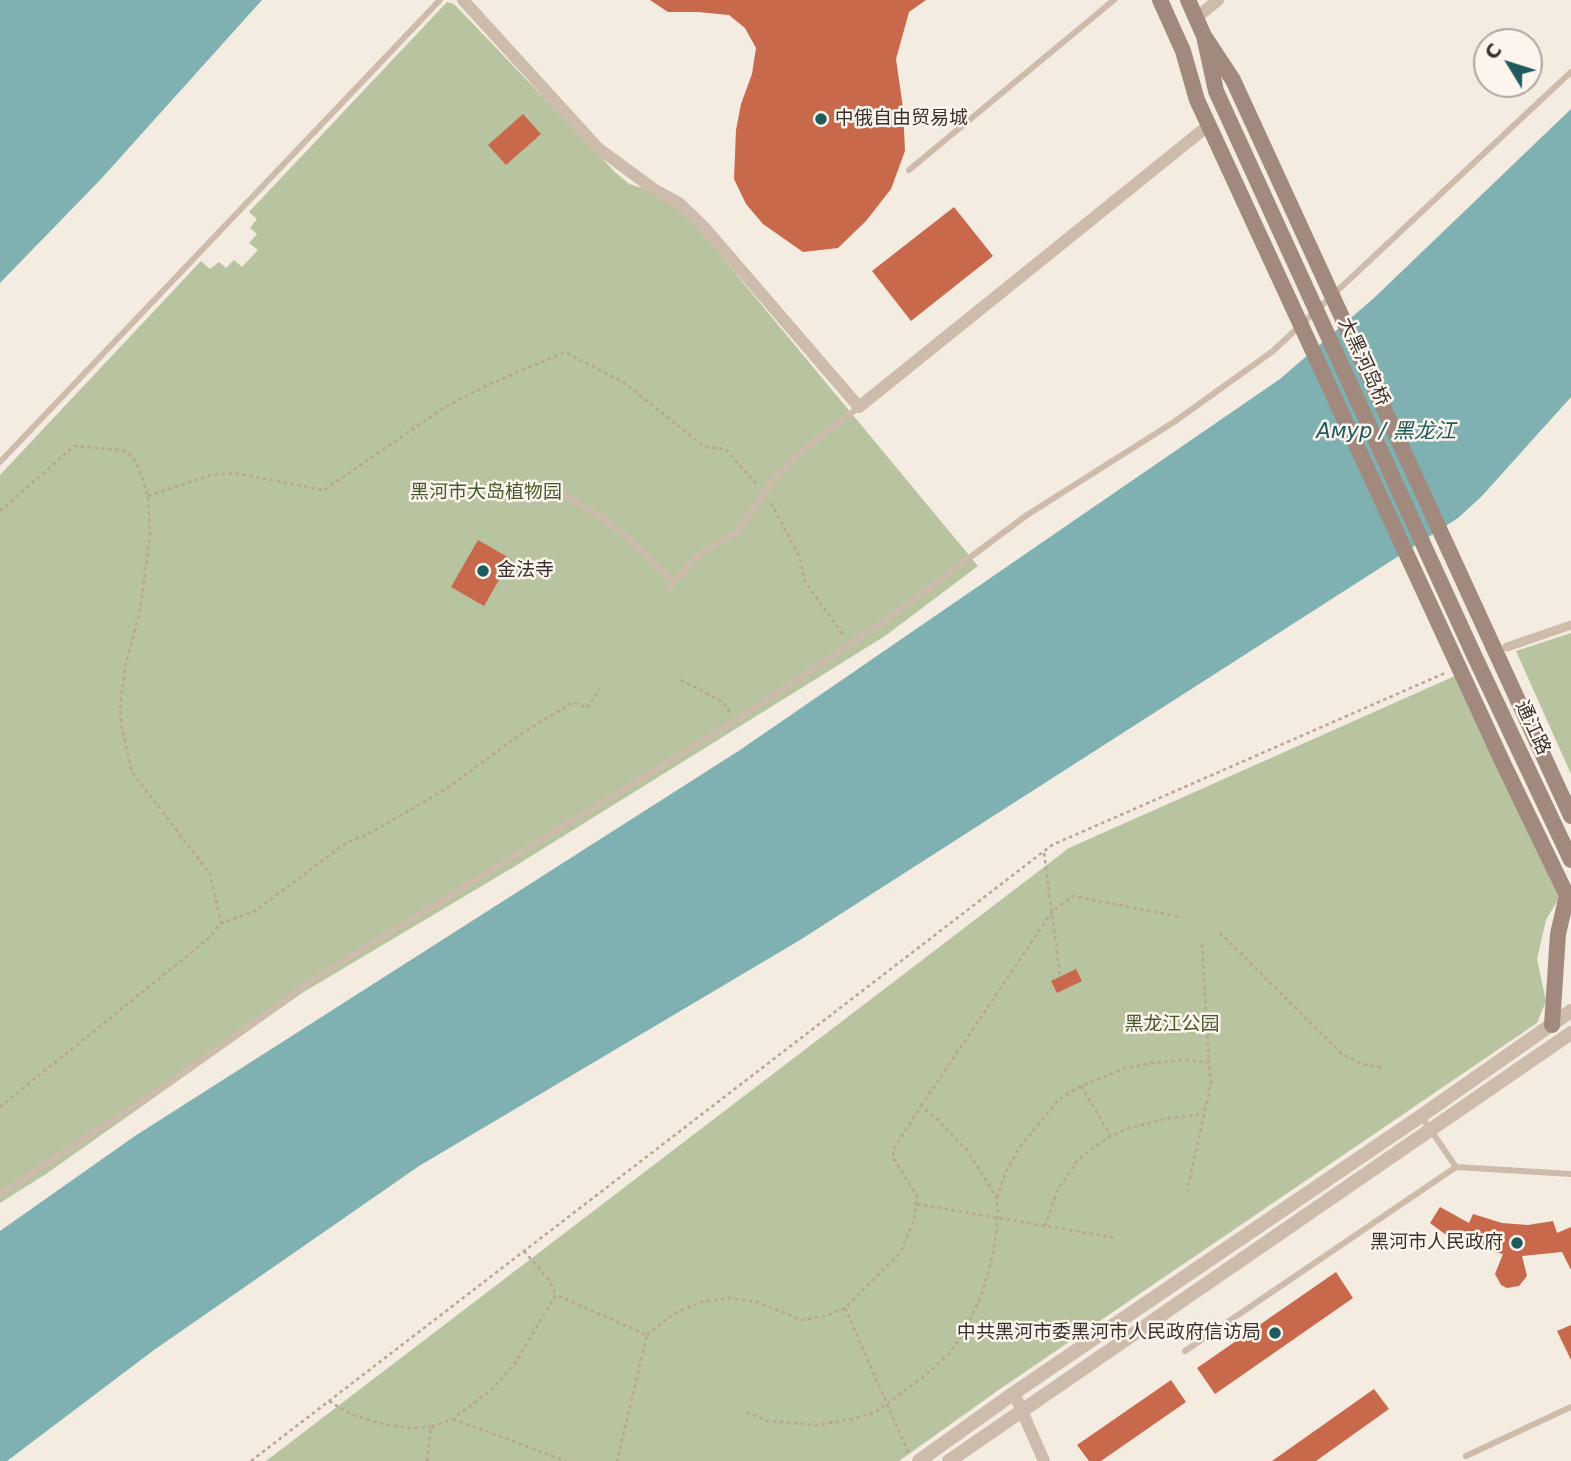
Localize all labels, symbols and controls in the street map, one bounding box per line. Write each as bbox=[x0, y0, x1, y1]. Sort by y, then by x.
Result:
north arrow bbox=[1473, 28, 1543, 98]
text: С bbox=[1480, 39, 1506, 64]
place label: 中俄自由贸易城 bbox=[835, 108, 968, 130]
marker: 中俄自由贸易城 bbox=[813, 111, 829, 127]
street label: 大黑河岛桥 bbox=[1333, 314, 1393, 410]
water label: Амур / 黑龙江 bbox=[1316, 420, 1456, 446]
park label: 黑河市大岛植物园 bbox=[410, 482, 562, 504]
place label: 金法寺 bbox=[497, 560, 554, 582]
marker: 金法寺 bbox=[475, 563, 491, 579]
street label: 通江路 bbox=[1510, 697, 1554, 759]
park label: 黑龙江公园 bbox=[1125, 1014, 1219, 1036]
place label: 黑河市人民政府 bbox=[1370, 1232, 1503, 1254]
marker: 黑河市人民政府 bbox=[1509, 1235, 1525, 1251]
place label: 中共黑河市委黑河市人民政府信访局 bbox=[957, 1322, 1261, 1344]
marker: 中共黑河市委黑河市人民政府信访局 bbox=[1267, 1325, 1283, 1341]

